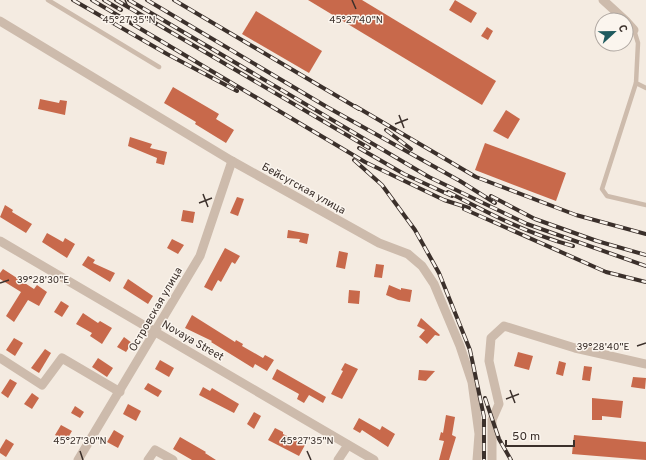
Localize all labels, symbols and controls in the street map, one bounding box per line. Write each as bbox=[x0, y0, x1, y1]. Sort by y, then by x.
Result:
north arrow bbox=[594, 12, 634, 52]
text: 45°27'35"N bbox=[102, 14, 156, 27]
text: 45°27'40"N bbox=[329, 14, 383, 27]
text: С bbox=[615, 23, 630, 35]
street label: Бейсугская улица bbox=[259, 160, 348, 218]
street label: Островская улица bbox=[126, 265, 186, 354]
text: 39°28'30"E bbox=[17, 274, 69, 287]
street label: Novaya Street bbox=[159, 317, 226, 364]
text: 39°28'40"E bbox=[577, 341, 629, 354]
scale bar bbox=[506, 422, 574, 448]
text: 50 m bbox=[512, 429, 540, 445]
text: 45°27'30"N bbox=[53, 435, 107, 448]
text: 45°27'35"N bbox=[280, 435, 334, 448]

